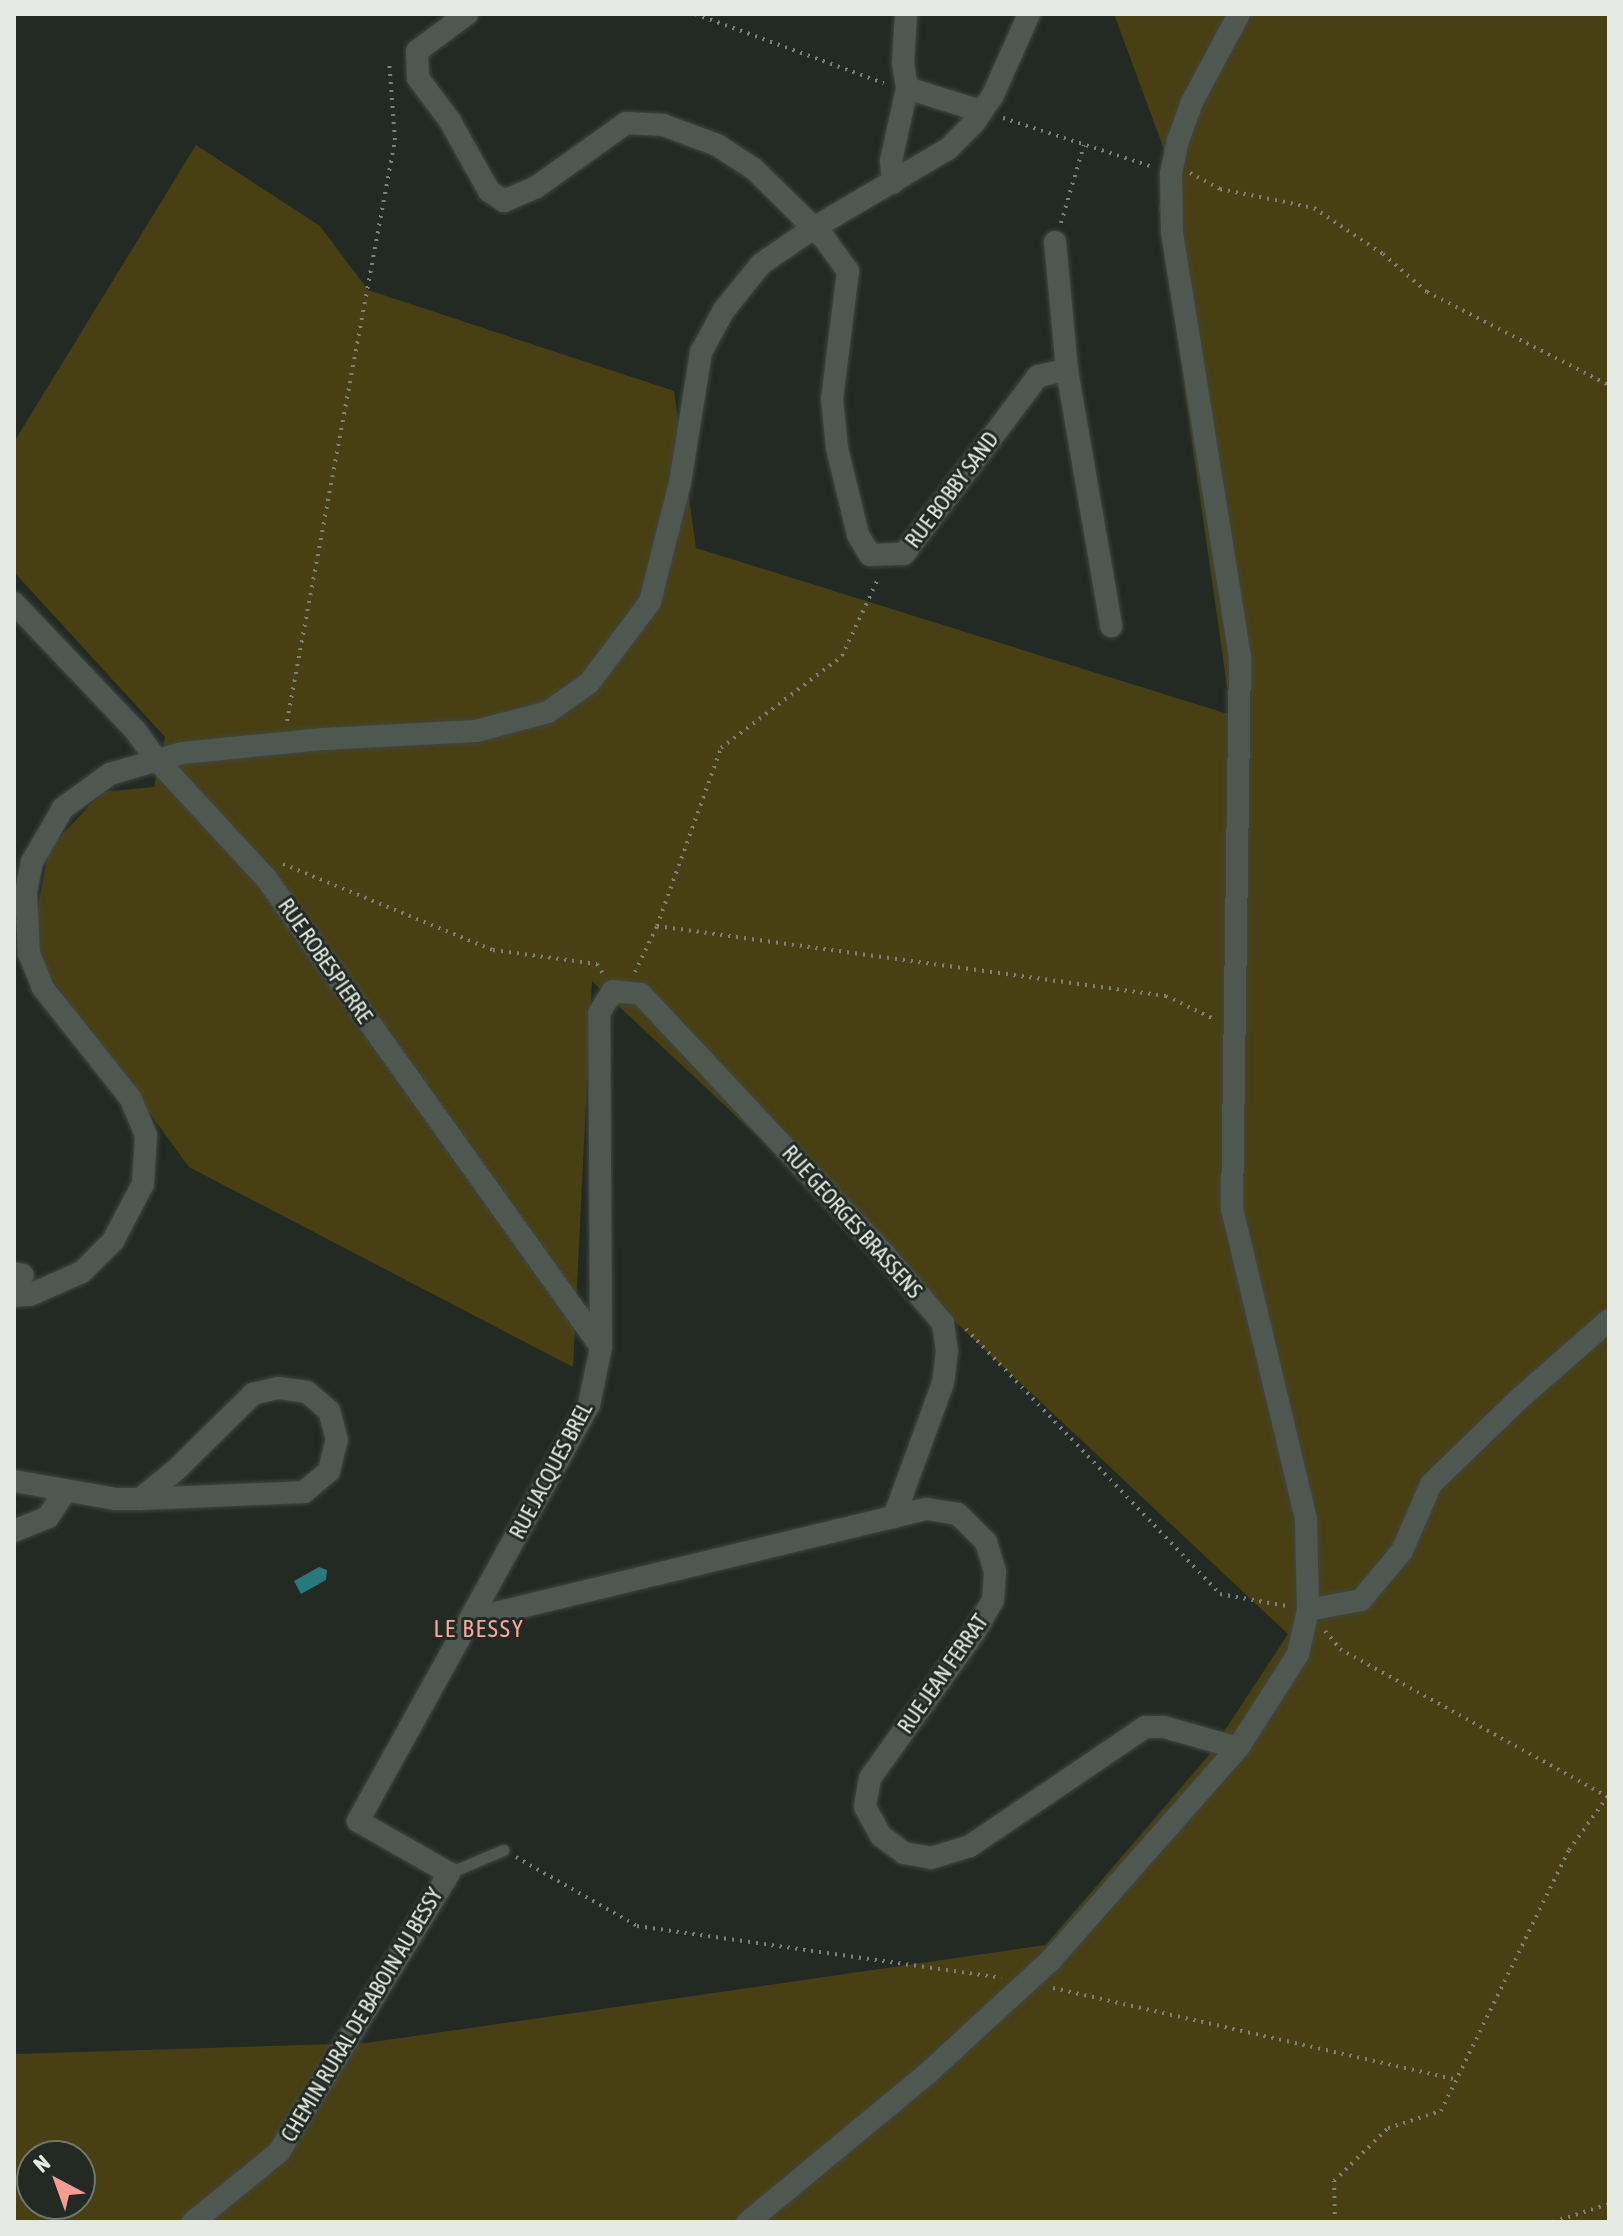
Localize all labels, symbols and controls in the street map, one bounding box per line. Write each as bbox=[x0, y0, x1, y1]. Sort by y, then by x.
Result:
street label: RUE BOBBY SAND bbox=[900, 427, 1004, 553]
street label: RUE ROBESPIERRE bbox=[272, 894, 378, 1028]
street label: RUE GEORGES BRASSENS bbox=[776, 1140, 928, 1304]
street label: RUE JACQUES BREL bbox=[504, 1398, 598, 1544]
street label: RUE JEAN FERRAT bbox=[892, 1609, 994, 1739]
district label: LE BESSY bbox=[433, 1615, 525, 1643]
street label: CHEMIN RURAL DE BABOIN AU BESSY bbox=[276, 1883, 448, 2147]
north arrow bbox=[16, 2140, 96, 2220]
text: N bbox=[28, 2149, 55, 2177]

